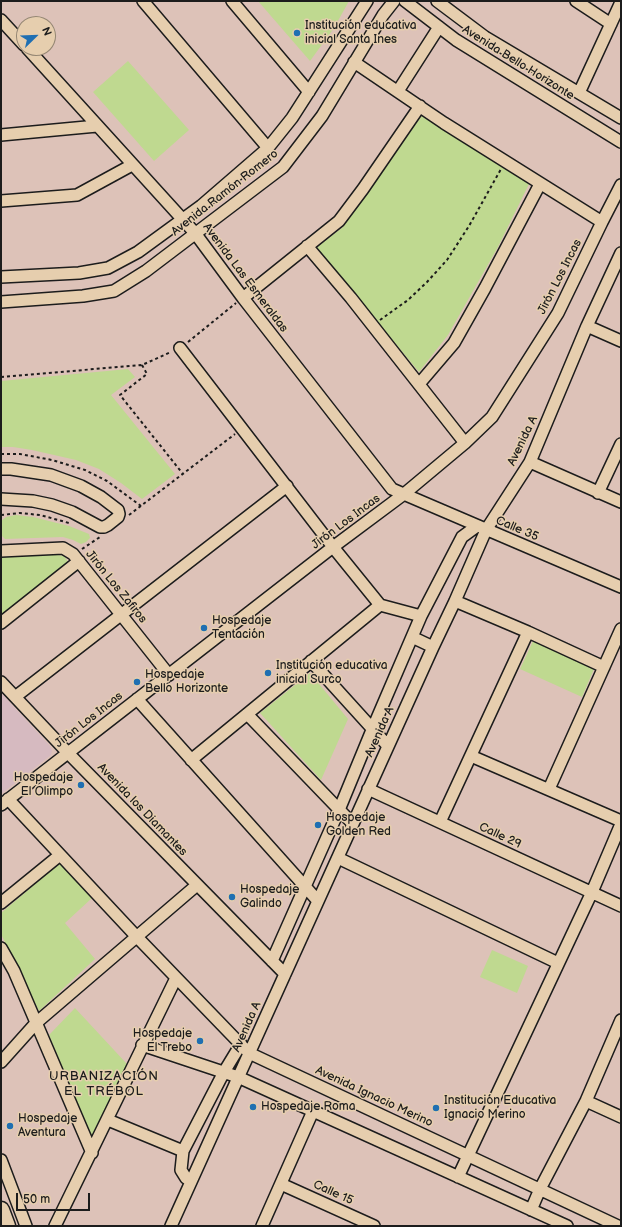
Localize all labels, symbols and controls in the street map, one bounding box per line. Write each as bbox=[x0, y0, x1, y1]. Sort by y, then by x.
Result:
north arrow bbox=[16, 16, 56, 56]
place label: Institución educativa inicial Santa Ines bbox=[305, 19, 417, 47]
street label: Avenida Bello Horizonte bbox=[459, 23, 577, 103]
text: N bbox=[39, 25, 54, 38]
marker: Institución educativa inicial Santa Ines bbox=[292, 28, 302, 38]
street label: Avenida Ramón Romero bbox=[169, 147, 281, 239]
street label: Avenida Las Esmeraldas bbox=[199, 221, 291, 335]
street label: Jirón Los Incas bbox=[535, 237, 585, 317]
street label: Avenida A bbox=[505, 414, 541, 468]
street label: Jirón Los Incas bbox=[309, 491, 383, 553]
street label: Calle 35 bbox=[493, 514, 541, 544]
street label: Jirón Los Zafiros bbox=[82, 548, 150, 626]
place label: Hospedaje Tentación bbox=[212, 614, 271, 642]
marker: Hospedaje Tentación bbox=[199, 623, 209, 633]
place label: Institución educativa inicial Surco bbox=[276, 659, 388, 687]
place label: Hospedaje Bello Horizonte bbox=[145, 668, 228, 696]
marker: Institución educativa inicial Surco bbox=[263, 668, 273, 678]
marker: Hospedaje Bello Horizonte bbox=[132, 677, 142, 687]
street label: Jirón Los Incas bbox=[52, 689, 126, 751]
street label: Avenida A bbox=[363, 705, 397, 759]
street label: Avenida los Diamantes bbox=[94, 761, 190, 859]
place label: Hospedaje El Olimpo bbox=[14, 771, 73, 799]
marker: Hospedaje El Olimpo bbox=[76, 780, 86, 790]
place label: Hospedaje Golden Red bbox=[326, 811, 391, 839]
marker: Hospedaje Golden Red bbox=[313, 820, 323, 830]
street label: Calle 29 bbox=[477, 820, 523, 852]
place label: Hospedaje Galindo bbox=[240, 883, 299, 911]
marker: Hospedaje Galindo bbox=[227, 892, 237, 902]
street label: Avenida A bbox=[230, 1000, 264, 1054]
place label: Hospedaje El Trebo bbox=[133, 1027, 192, 1055]
marker: Hospedaje El Trebo bbox=[195, 1036, 205, 1046]
street label: Avenida Ignacio Merino bbox=[313, 1063, 435, 1131]
district label: URBANIZACIÓN EL TRÉBOL bbox=[49, 1069, 159, 1100]
place label: Institución Educativa Ignacio Merino bbox=[444, 1094, 556, 1122]
place label: Hospedaje Roma bbox=[261, 1100, 356, 1114]
marker: Hospedaje Roma bbox=[248, 1102, 258, 1112]
marker: Institución Educativa Ignacio Merino bbox=[431, 1103, 441, 1113]
place label: Hospedaje Aventura bbox=[18, 1112, 77, 1140]
marker: Hospedaje Aventura bbox=[5, 1121, 15, 1131]
street label: Calle 15 bbox=[311, 1178, 355, 1208]
scale bar bbox=[18, 1185, 92, 1211]
text: 50 m bbox=[23, 1192, 50, 1207]

